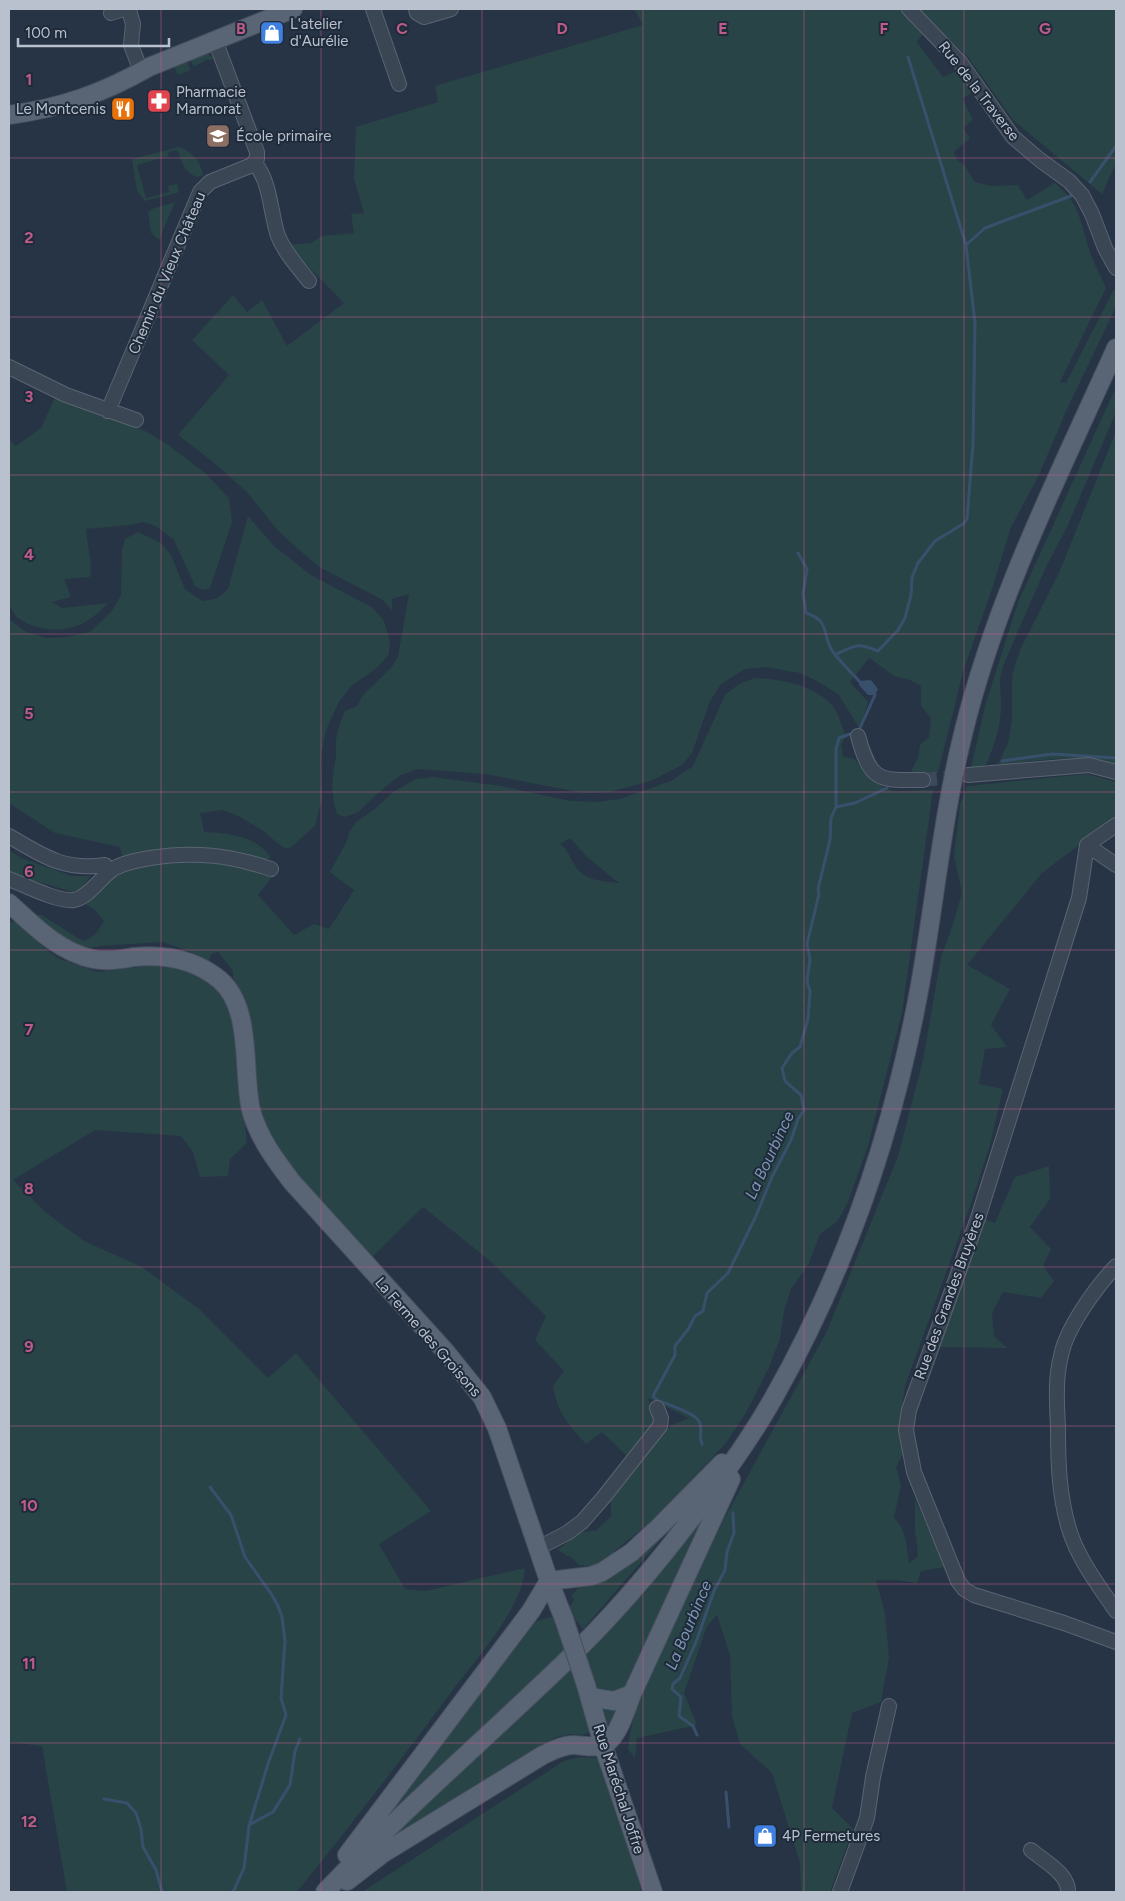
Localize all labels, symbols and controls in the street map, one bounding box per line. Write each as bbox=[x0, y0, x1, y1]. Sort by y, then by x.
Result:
scale bar bbox=[18, 15, 169, 47]
place label: L'atelier d'Aurélie bbox=[290, 15, 349, 50]
text: B bbox=[236, 19, 246, 38]
text: C bbox=[396, 19, 408, 38]
text: D bbox=[556, 19, 568, 38]
text: E bbox=[718, 19, 728, 38]
text: F bbox=[880, 19, 889, 38]
text: G bbox=[1039, 19, 1051, 38]
shop icon: L'atelier d'Aurélie bbox=[259, 20, 285, 46]
text: 100 m bbox=[25, 24, 67, 42]
street label: Rue de la Traverse bbox=[935, 38, 1023, 144]
text: 1 bbox=[26, 70, 32, 89]
place label: Pharmacie Marmorat bbox=[176, 83, 246, 118]
pharmacy icon: Pharmacie Marmorat bbox=[146, 88, 172, 114]
restaurant icon: Le Montcenis bbox=[110, 96, 136, 122]
place label: Le Montcenis bbox=[16, 100, 106, 118]
school or university icon: École primaire bbox=[205, 123, 231, 149]
place label: École primaire bbox=[236, 127, 331, 145]
street label: Chemin du Vieux Château bbox=[125, 189, 209, 357]
text: 2 bbox=[24, 228, 34, 247]
text: 3 bbox=[25, 387, 34, 406]
text: 4 bbox=[24, 545, 34, 564]
text: 5 bbox=[24, 704, 34, 723]
text: 6 bbox=[24, 862, 34, 881]
text: 7 bbox=[25, 1020, 34, 1039]
water label: La Bourbince bbox=[741, 1108, 798, 1202]
text: 8 bbox=[24, 1179, 34, 1198]
street label: Rue des Grandes Bruyères bbox=[910, 1210, 988, 1382]
street label: La Ferme des Groisons bbox=[371, 1274, 485, 1400]
text: 9 bbox=[24, 1337, 34, 1356]
text: 10 bbox=[20, 1496, 38, 1515]
water label: La Bourbince bbox=[661, 1578, 716, 1672]
text: 11 bbox=[22, 1654, 36, 1673]
street label: Rue Maréchal Joffre bbox=[590, 1722, 648, 1856]
text: 12 bbox=[21, 1812, 37, 1831]
shop icon: 4P Fermetures bbox=[752, 1823, 778, 1849]
place label: 4P Fermetures bbox=[782, 1827, 880, 1845]

